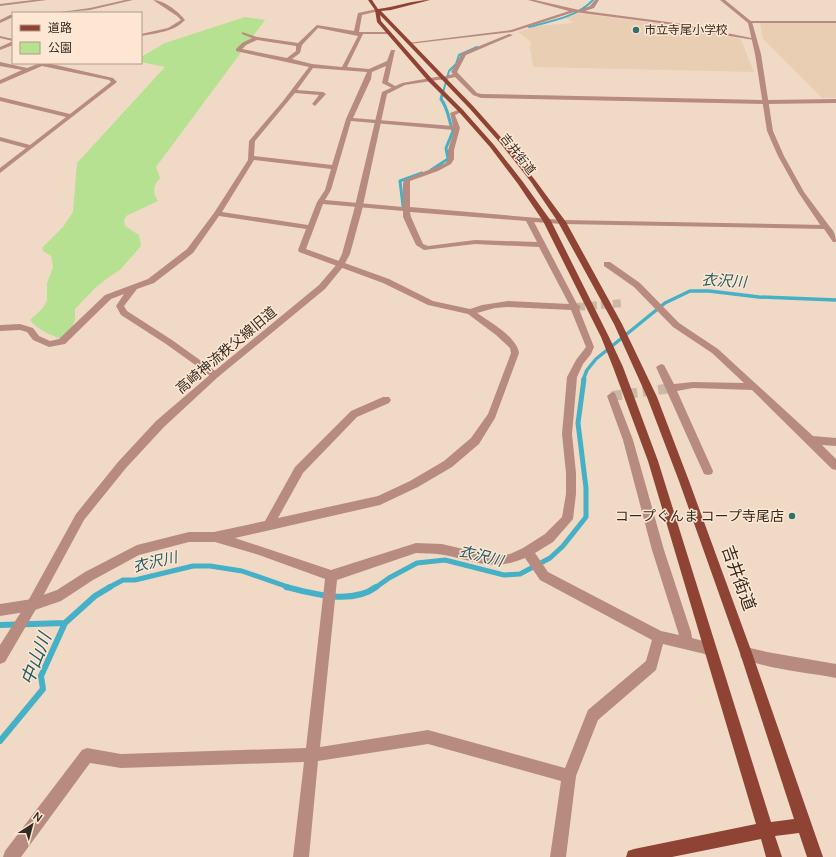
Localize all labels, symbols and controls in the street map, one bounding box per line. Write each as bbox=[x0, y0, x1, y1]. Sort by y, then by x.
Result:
legend bbox=[12, 12, 142, 64]
text: 道路 bbox=[48, 19, 72, 36]
place label: 市立寺尾小学校 bbox=[644, 21, 728, 38]
marker: 市立寺尾小学校 bbox=[631, 25, 641, 35]
text: 公園 bbox=[48, 39, 72, 56]
street label: 吉井街道 bbox=[497, 130, 540, 178]
water label: 衣沢川 bbox=[701, 269, 749, 292]
street label: 高崎神流秩父線旧道 bbox=[171, 302, 280, 397]
place label: コープぐんま コープ寺尾店 bbox=[615, 506, 784, 525]
marker: コープぐんま コープ寺尾店 bbox=[787, 511, 797, 521]
water label: 衣沢川 bbox=[457, 540, 507, 572]
street label: 吉井街道 bbox=[717, 542, 762, 614]
water label: 衣沢川 bbox=[131, 546, 181, 577]
water label: 中山川 bbox=[14, 627, 57, 688]
north arrow bbox=[12, 805, 52, 845]
text: N bbox=[31, 808, 46, 825]

